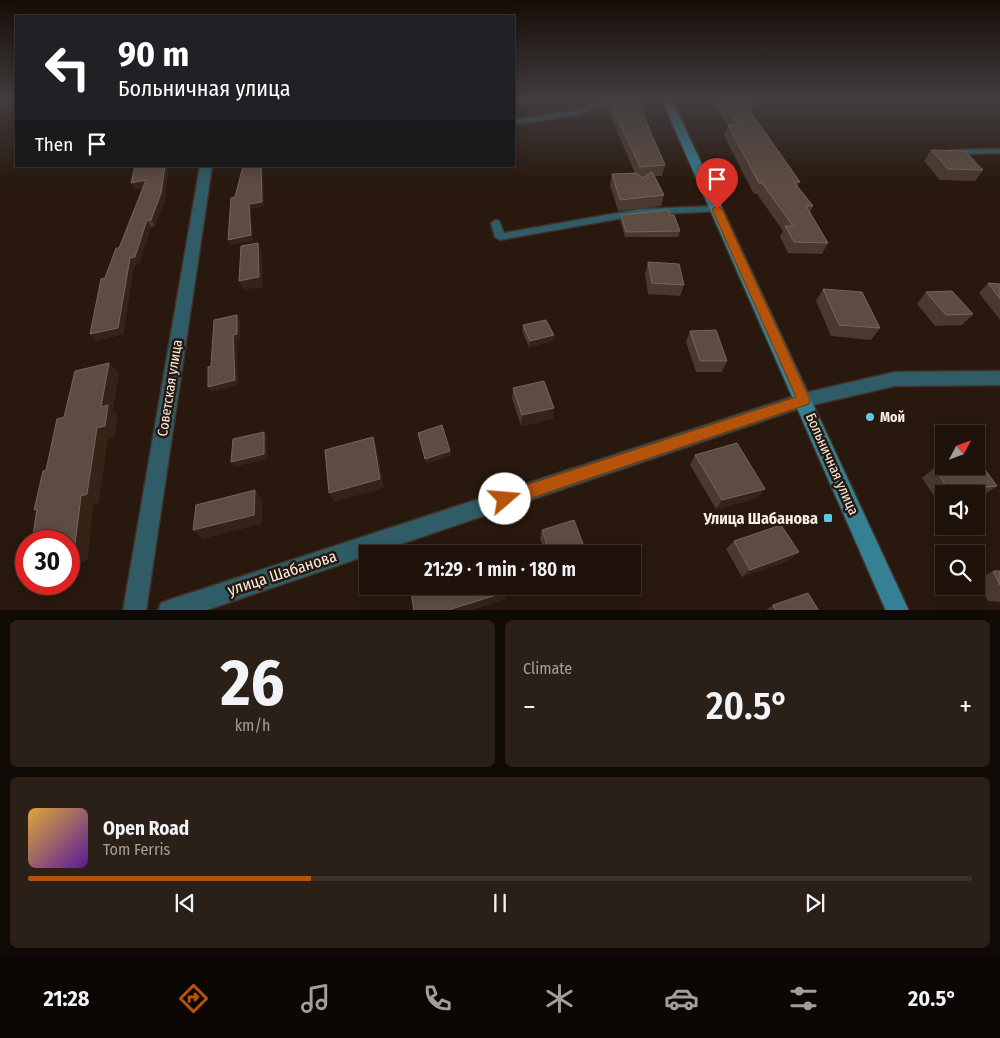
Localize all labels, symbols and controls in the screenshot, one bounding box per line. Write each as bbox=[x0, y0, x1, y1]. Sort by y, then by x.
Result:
text: 90 m bbox=[118, 33, 189, 75]
icon: left bbox=[35, 35, 100, 100]
text: Больничная улица bbox=[118, 75, 291, 102]
icon: arrive bbox=[83, 130, 111, 158]
text: Then bbox=[35, 133, 73, 156]
pin bbox=[696, 158, 738, 209]
icon: arrive bbox=[703, 165, 731, 193]
street label: Советская улица bbox=[154, 338, 186, 438]
place label: Мой bbox=[880, 409, 905, 426]
street label: Больничная улица bbox=[802, 410, 862, 518]
marker: Мой bbox=[864, 411, 876, 423]
north arrow bbox=[935, 425, 985, 475]
map controls bbox=[935, 425, 985, 595]
position arrow bbox=[478, 472, 530, 524]
button: sound bbox=[935, 485, 985, 535]
place label: Улица Шабанова bbox=[702, 509, 818, 528]
marker: Улица Шабанова bbox=[822, 512, 834, 524]
speed limit sign: 30 bbox=[15, 530, 80, 595]
button: search bbox=[935, 545, 985, 595]
street label: улица Шабанова bbox=[225, 546, 339, 600]
text: 21:29 · 1 min · 180 m bbox=[424, 558, 576, 581]
text: 26 bbox=[220, 644, 285, 722]
text: Climate bbox=[523, 659, 572, 678]
text: 20.5° bbox=[706, 683, 789, 729]
text: − bbox=[523, 690, 536, 723]
text: + bbox=[959, 690, 972, 723]
text: km/h bbox=[235, 716, 270, 735]
text: Open Road bbox=[103, 817, 189, 840]
text: Tom Ferris bbox=[103, 840, 170, 859]
icon: previous bbox=[171, 889, 199, 917]
icon: pause bbox=[486, 889, 514, 917]
icon: next bbox=[801, 889, 829, 917]
icon: directions bbox=[176, 981, 211, 1016]
icon: music bbox=[298, 981, 333, 1016]
icon: phone bbox=[420, 981, 455, 1016]
icon: climate bbox=[542, 981, 577, 1016]
icon: car bbox=[664, 981, 699, 1016]
icon: filters bbox=[786, 981, 821, 1016]
text: 21:28 bbox=[43, 985, 89, 1012]
text: 20.5° bbox=[908, 985, 956, 1012]

